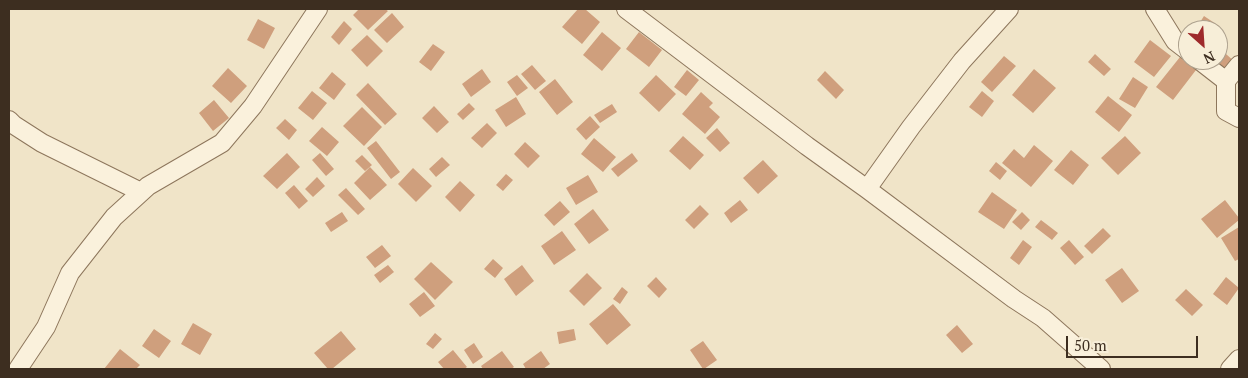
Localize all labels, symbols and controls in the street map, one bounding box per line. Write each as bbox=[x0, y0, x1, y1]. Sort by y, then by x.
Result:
north arrow bbox=[1178, 20, 1228, 70]
text: N bbox=[1200, 47, 1218, 69]
scale bar bbox=[1068, 326, 1200, 358]
text: 50 m bbox=[1074, 335, 1107, 355]

